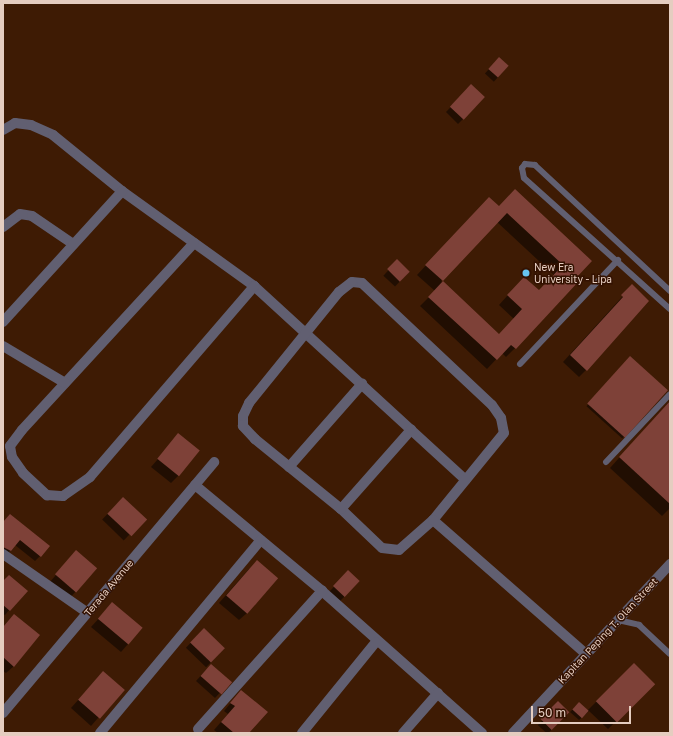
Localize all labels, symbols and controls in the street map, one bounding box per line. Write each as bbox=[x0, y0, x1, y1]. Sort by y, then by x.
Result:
place label: New Era University - Lipa bbox=[534, 261, 612, 284]
marker: New Era University - Lipa bbox=[521, 268, 531, 278]
street label: Terada Avenue bbox=[82, 557, 136, 619]
street label: Kapitan Peping T. Olan Street bbox=[556, 576, 660, 686]
scale bar bbox=[533, 698, 633, 724]
text: 50 m bbox=[538, 705, 566, 720]

